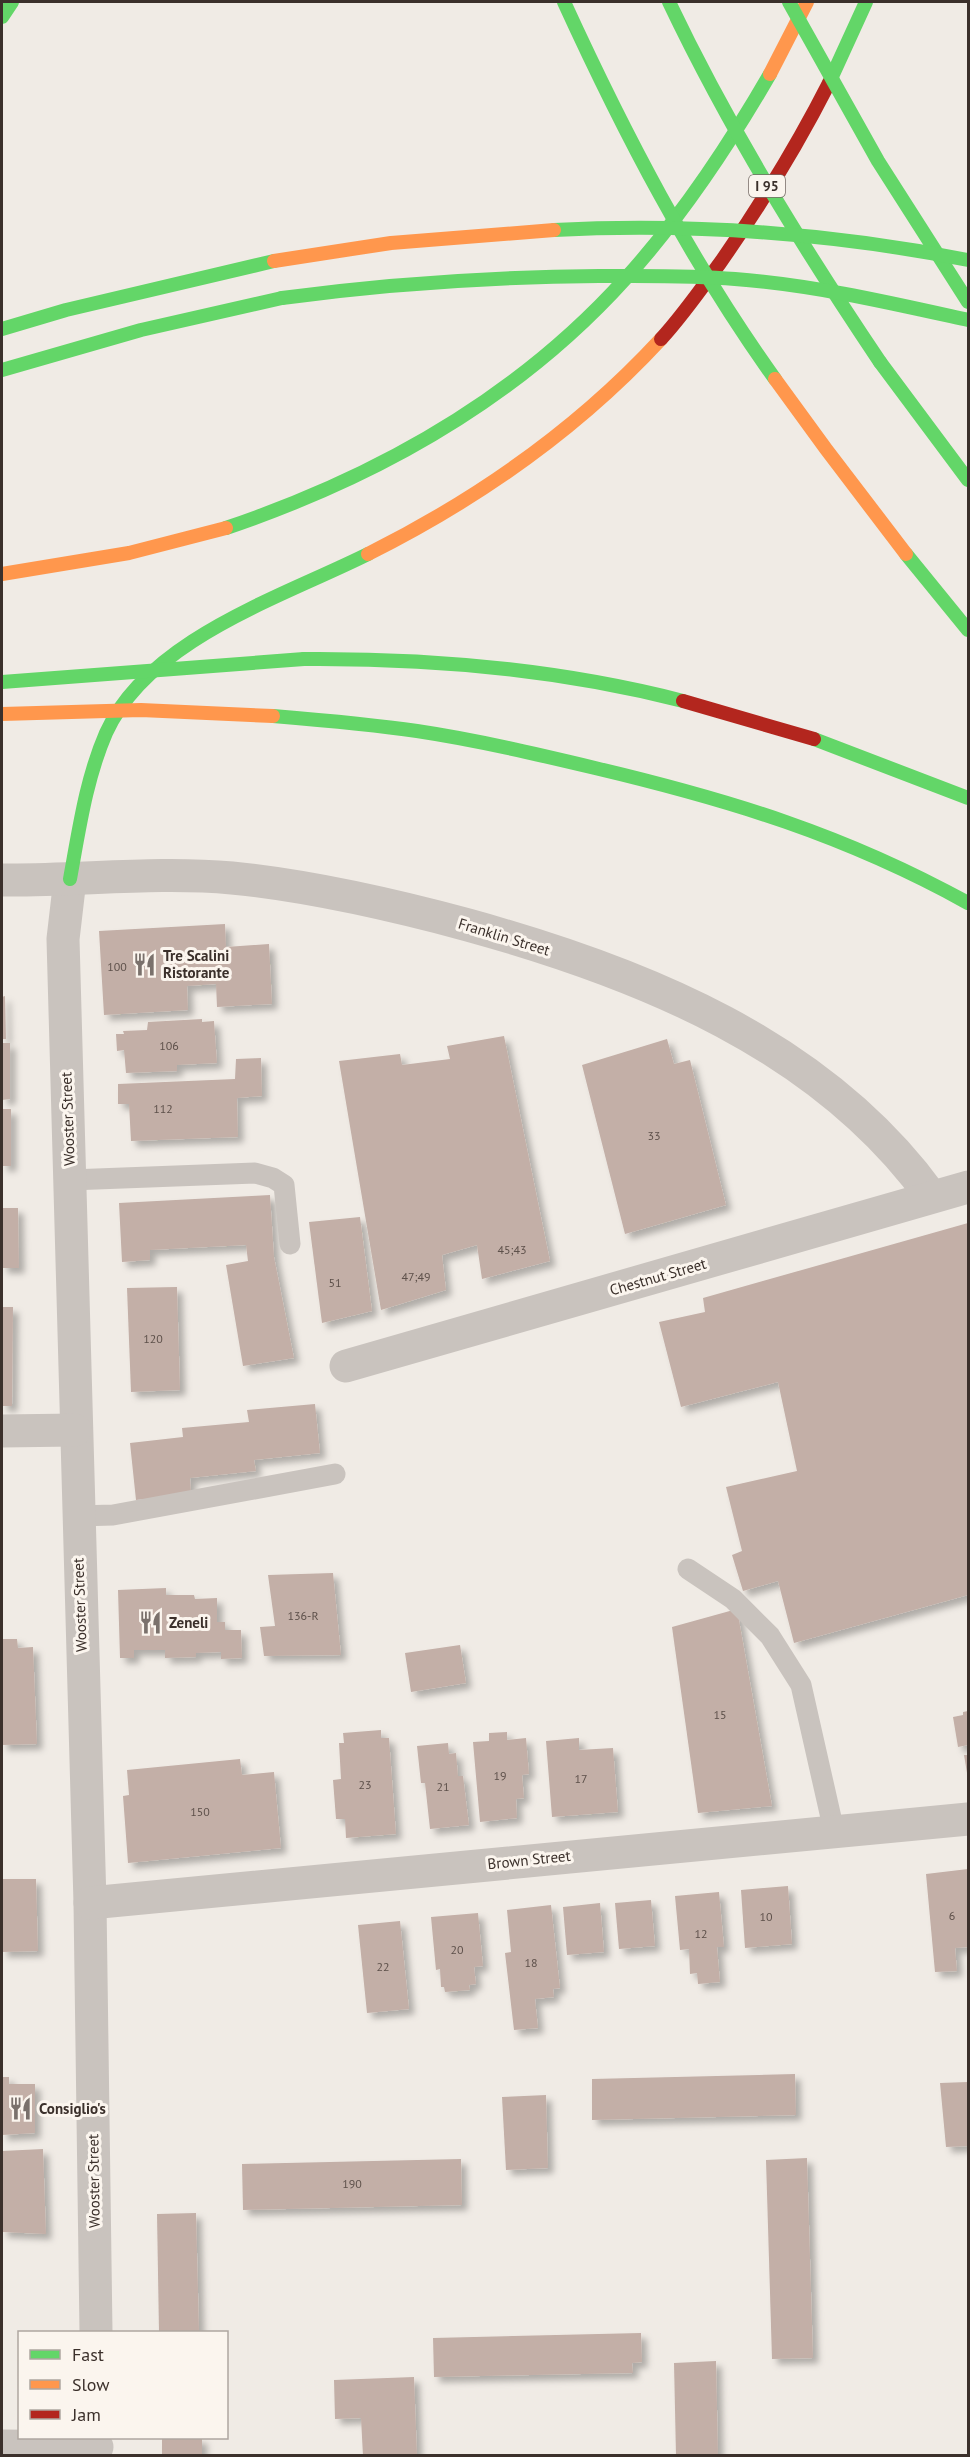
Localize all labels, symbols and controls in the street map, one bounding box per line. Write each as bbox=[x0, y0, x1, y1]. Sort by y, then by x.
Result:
road number: I 95 bbox=[749, 175, 785, 197]
street label: Franklin Street bbox=[456, 914, 552, 959]
place label: Tre Scalini Ristorante bbox=[163, 946, 230, 982]
restaurant icon: Tre Scalini Ristorante bbox=[132, 952, 158, 978]
house number: 100 bbox=[107, 959, 127, 974]
house number: 106 bbox=[159, 1038, 179, 1053]
street label: Wooster Street bbox=[56, 1072, 79, 1166]
house number: 112 bbox=[153, 1101, 173, 1116]
house number: 33 bbox=[647, 1128, 661, 1143]
house number: 45;43 bbox=[497, 1242, 527, 1257]
street label: Chestnut Street bbox=[607, 1254, 708, 1299]
house number: 47;49 bbox=[401, 1269, 431, 1284]
house number: 51 bbox=[328, 1275, 342, 1290]
house number: 120 bbox=[143, 1331, 163, 1346]
street label: Wooster Street bbox=[68, 1558, 91, 1652]
house number: 136-R bbox=[287, 1608, 319, 1623]
restaurant icon: Zeneli bbox=[138, 1610, 164, 1636]
place label: Zeneli bbox=[169, 1613, 208, 1632]
house number: 15 bbox=[713, 1707, 727, 1722]
house number: 19 bbox=[493, 1768, 507, 1783]
house number: 17 bbox=[574, 1771, 588, 1786]
house number: 23 bbox=[358, 1777, 372, 1792]
house number: 21 bbox=[436, 1779, 450, 1794]
house number: 150 bbox=[190, 1804, 210, 1819]
street label: Brown Street bbox=[487, 1846, 571, 1873]
house number: 6 bbox=[949, 1908, 955, 1923]
house number: 10 bbox=[759, 1909, 773, 1924]
house number: 12 bbox=[694, 1926, 708, 1941]
house number: 20 bbox=[450, 1942, 464, 1957]
house number: 18 bbox=[524, 1955, 538, 1970]
house number: 22 bbox=[376, 1959, 390, 1974]
restaurant icon: Consiglio's bbox=[8, 2096, 34, 2122]
place label: Consiglio's bbox=[39, 2099, 106, 2118]
street label: Wooster Street bbox=[83, 2134, 104, 2228]
house number: 190 bbox=[342, 2176, 362, 2191]
legend bbox=[18, 2331, 228, 2439]
text: Fast bbox=[72, 2343, 104, 2366]
text: Slow bbox=[72, 2373, 110, 2396]
text: Jam bbox=[71, 2403, 101, 2426]

